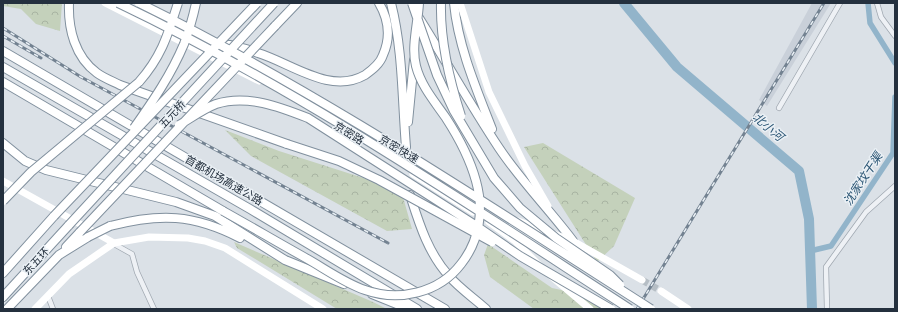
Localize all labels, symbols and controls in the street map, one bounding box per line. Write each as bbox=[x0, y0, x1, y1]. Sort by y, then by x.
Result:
street label: 五元桥 bbox=[156, 97, 188, 131]
water label: 北小河 bbox=[750, 109, 788, 145]
street label: 京密路 bbox=[331, 118, 367, 148]
street label: 京密快速 bbox=[377, 132, 421, 166]
water label: 沈家坟干渠 bbox=[840, 148, 886, 208]
street label: 首都机场高速公路 bbox=[182, 152, 266, 208]
street label: 东五环 bbox=[20, 244, 52, 278]

